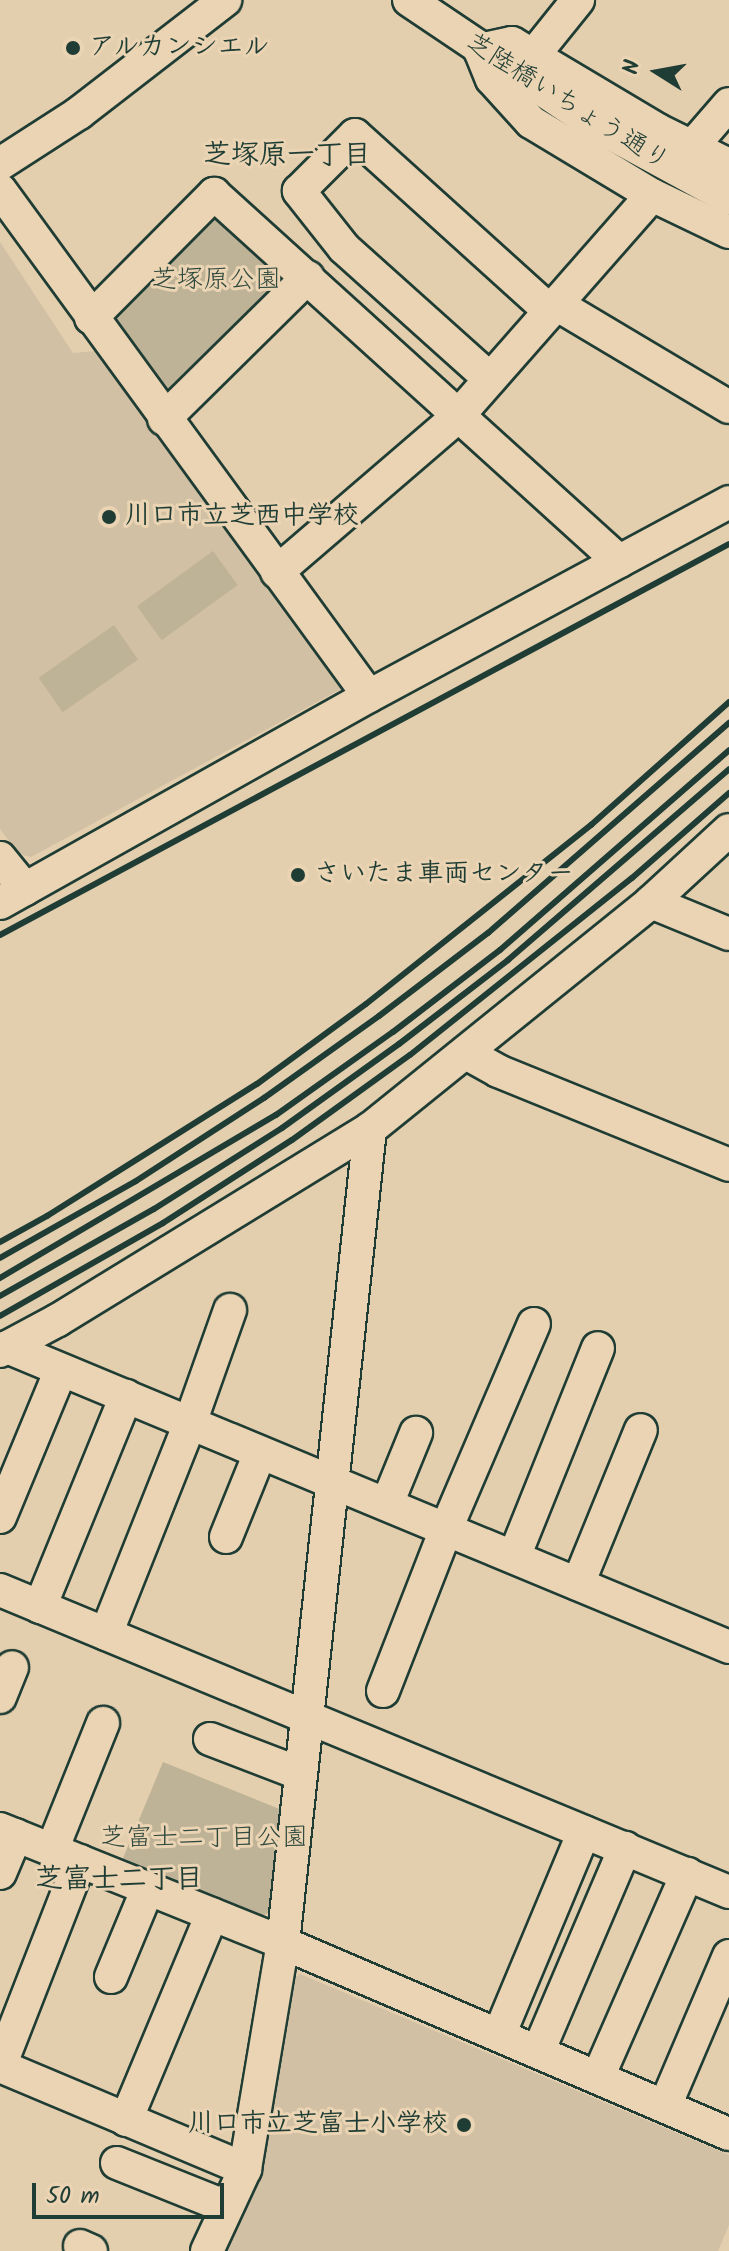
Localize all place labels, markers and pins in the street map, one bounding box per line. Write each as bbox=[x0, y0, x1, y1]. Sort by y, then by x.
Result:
place label: アルカンシエル bbox=[89, 32, 271, 64]
marker: アルカンシエル bbox=[64, 39, 82, 57]
place label: 川口市立芝西中学校 bbox=[125, 501, 359, 533]
marker: 川口市立芝西中学校 bbox=[100, 508, 118, 526]
place label: さいたま車両センター bbox=[314, 859, 574, 891]
marker: さいたま車両センター bbox=[289, 866, 307, 884]
place label: 川口市立芝富士小学校 bbox=[188, 2109, 448, 2141]
marker: 川口市立芝富士小学校 bbox=[455, 2116, 473, 2134]

